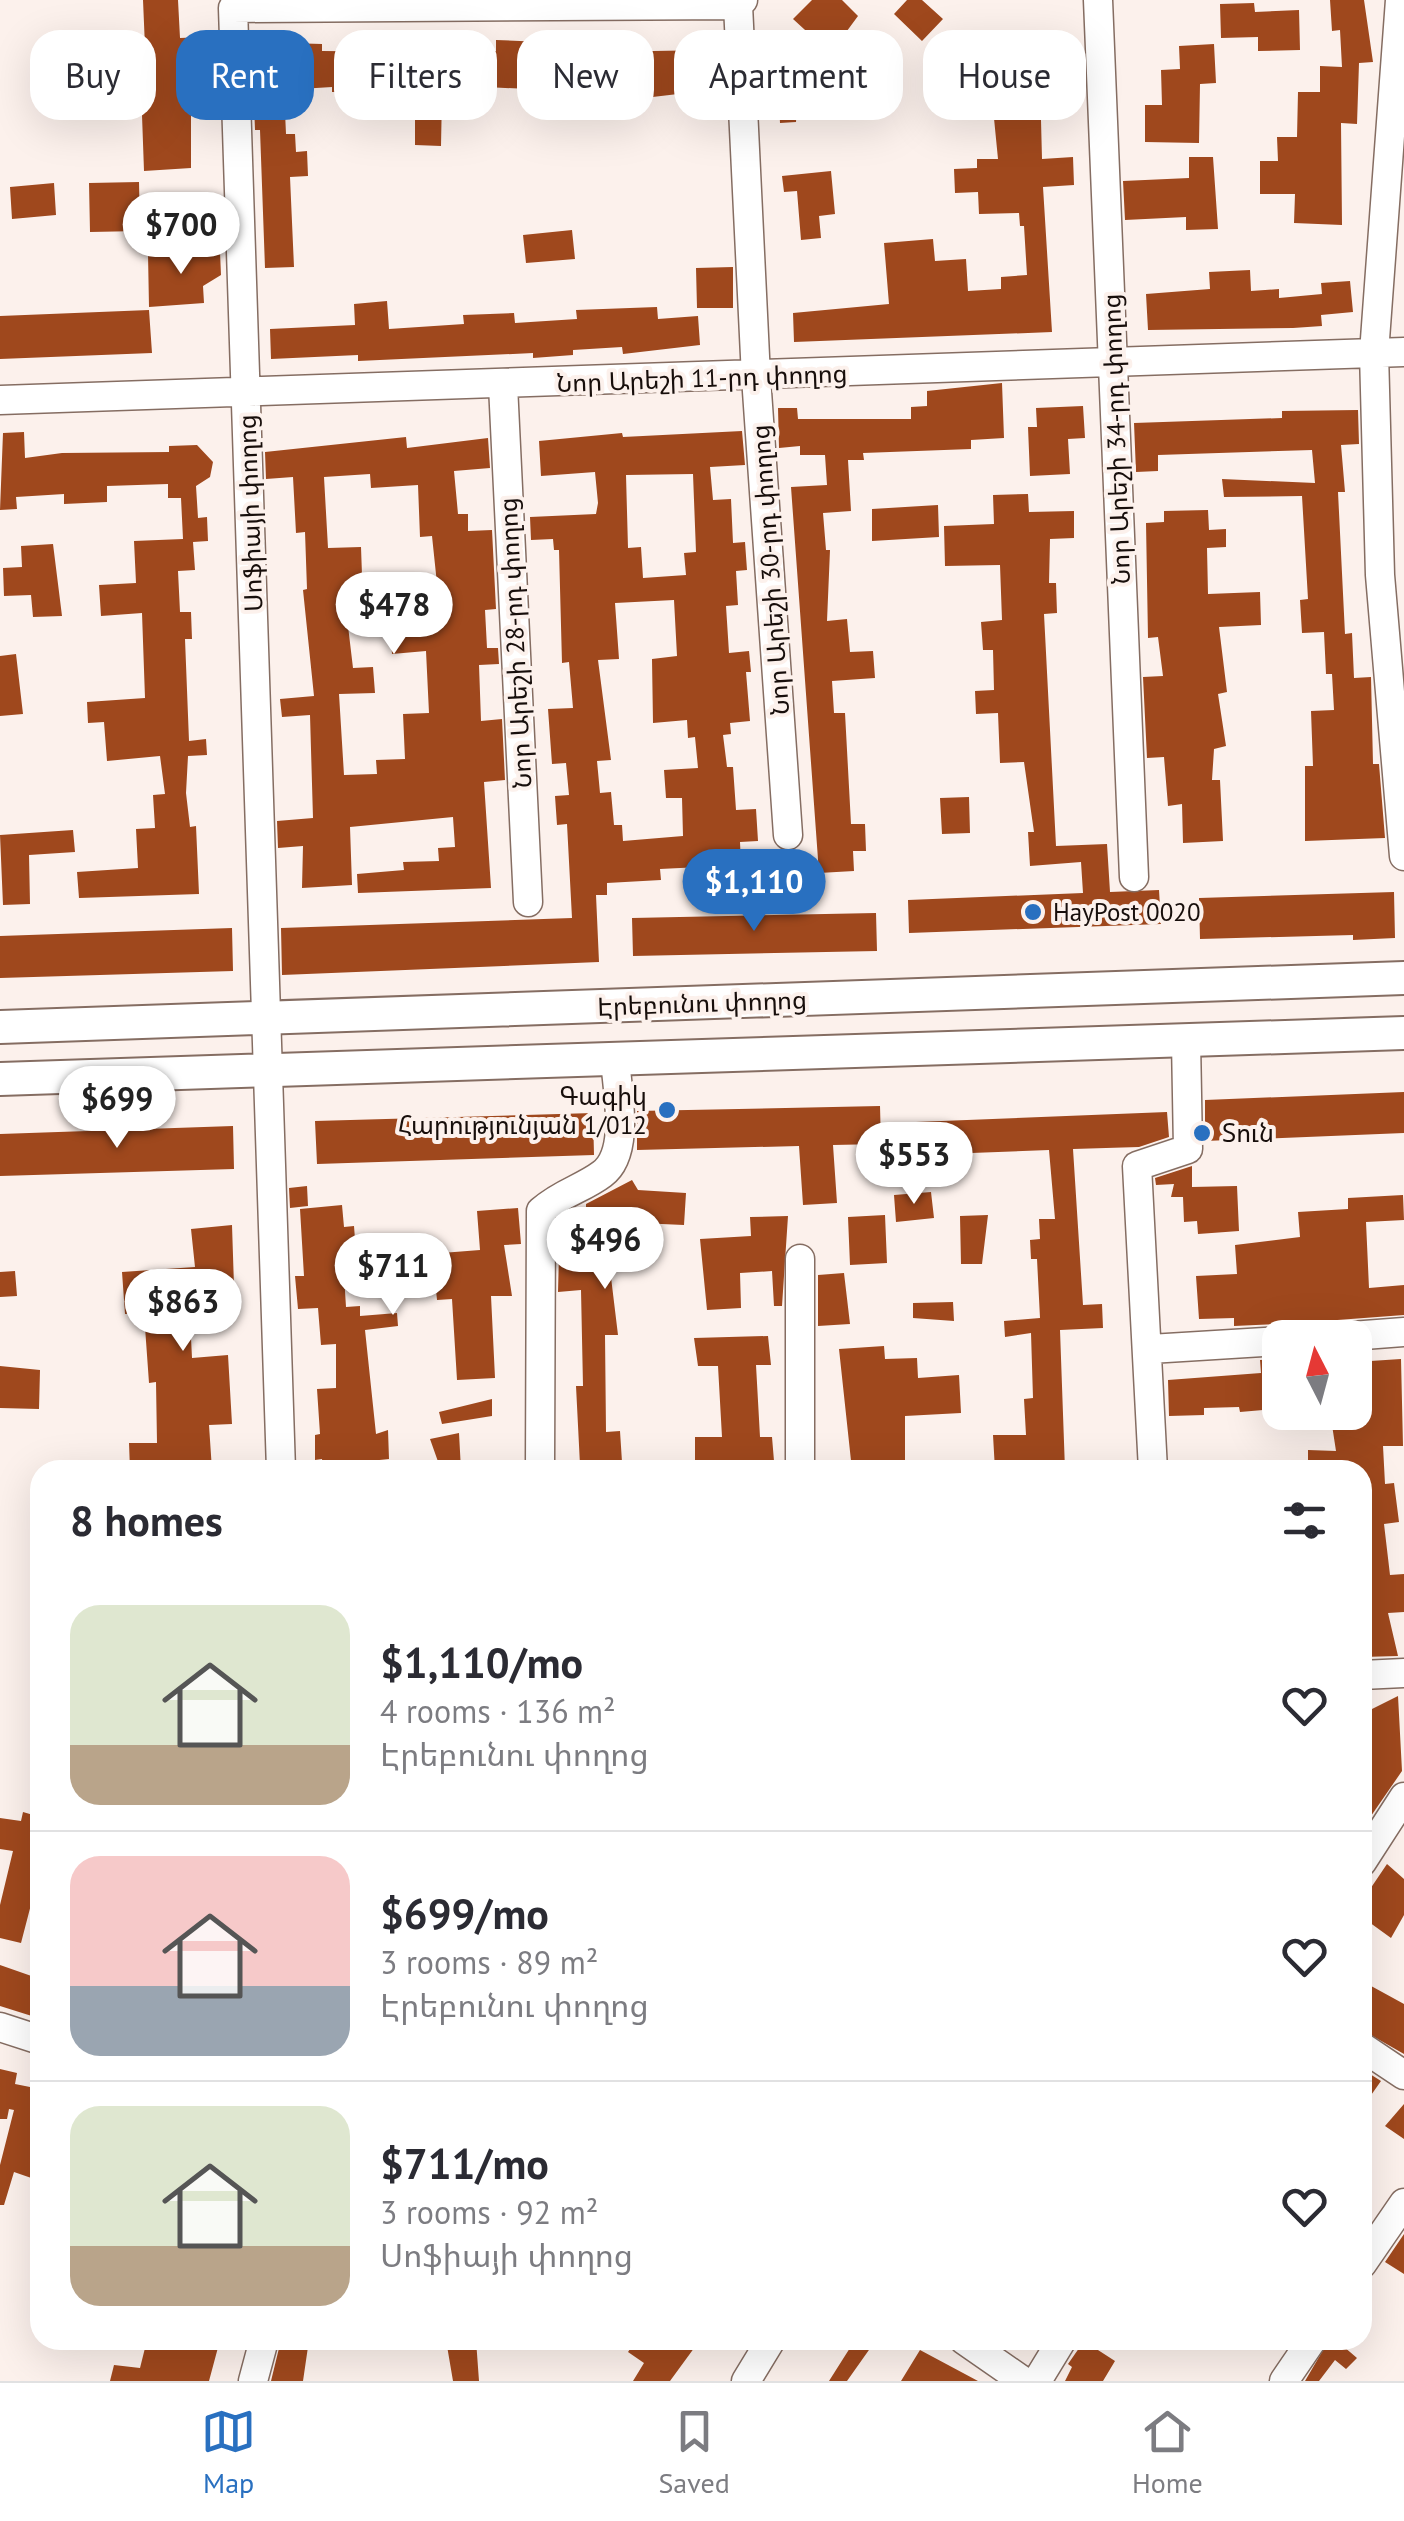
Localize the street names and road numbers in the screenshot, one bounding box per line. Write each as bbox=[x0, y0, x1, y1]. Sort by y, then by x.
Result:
street label: Նոր Արեշի 34-րդ փողոց bbox=[1095, 293, 1137, 585]
street label: Նոր Արեշի 11-րդ փողոց bbox=[556, 357, 848, 399]
street label: Սոֆիայի փողոց bbox=[231, 414, 269, 612]
street label: Նոր Արեշի 30-րդ փողոց bbox=[744, 424, 796, 716]
street label: Նոր Արեշի 28-րդ փողոց bbox=[491, 497, 539, 789]
street label: Էրեբունու փողոց bbox=[597, 983, 807, 1023]

